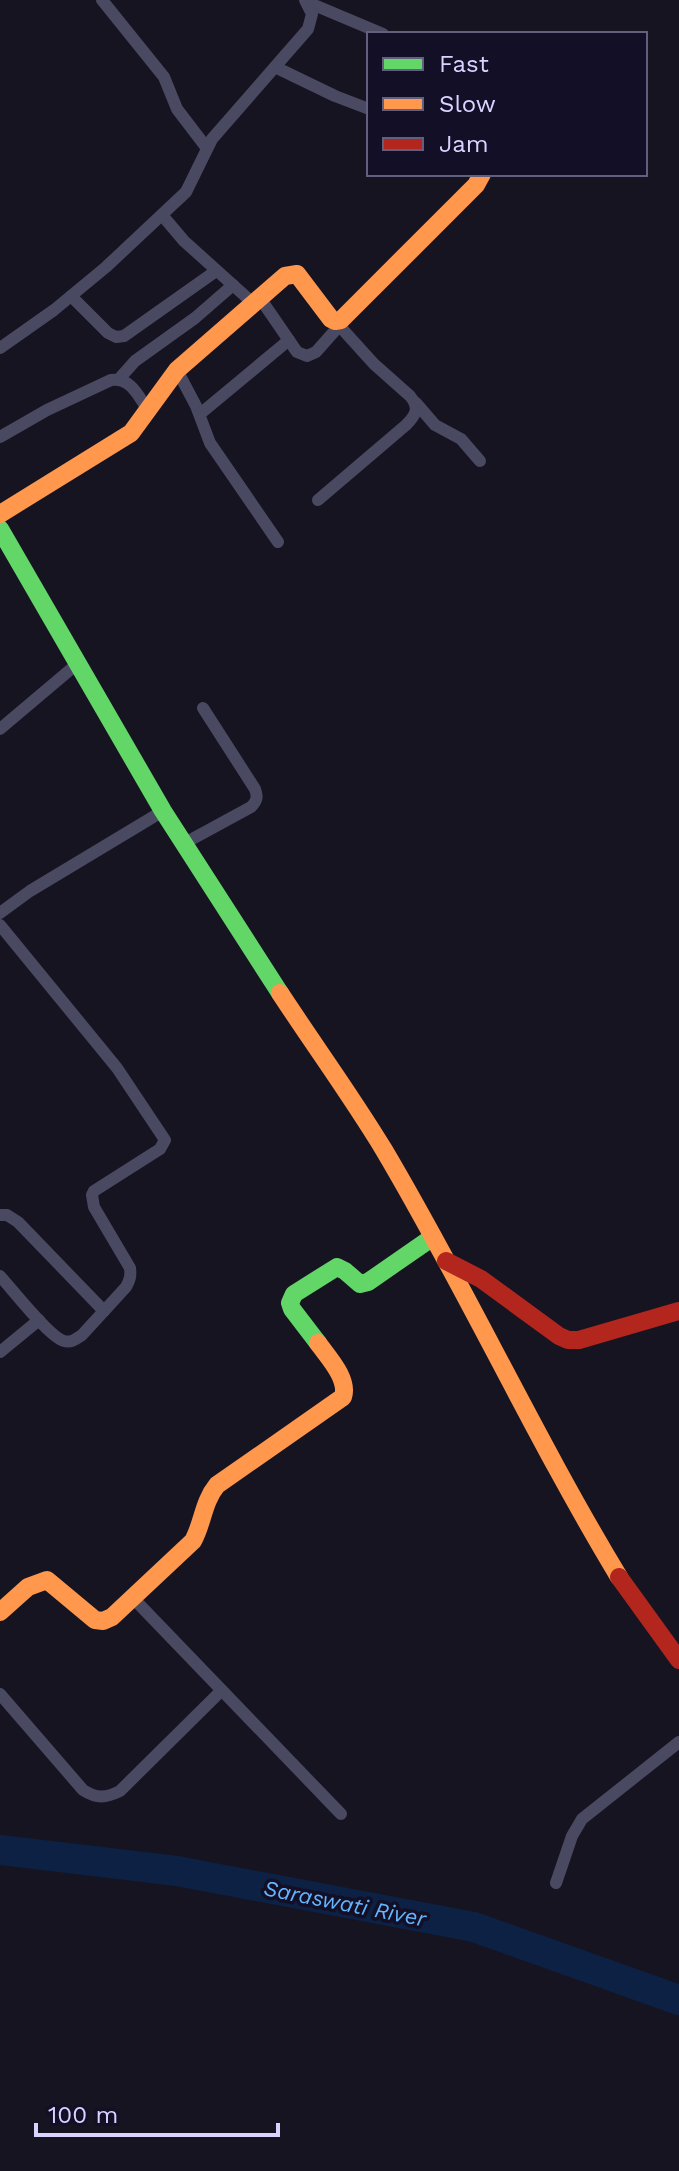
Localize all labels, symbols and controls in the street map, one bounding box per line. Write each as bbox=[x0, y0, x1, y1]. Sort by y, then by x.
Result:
legend bbox=[367, 32, 647, 176]
text: Fast bbox=[439, 50, 489, 78]
text: Slow bbox=[439, 90, 496, 118]
text: Jam bbox=[439, 130, 489, 158]
water label: Saraswati River bbox=[262, 1875, 430, 1932]
scale bar bbox=[36, 2087, 278, 2137]
text: 100 m bbox=[48, 2101, 118, 2129]

